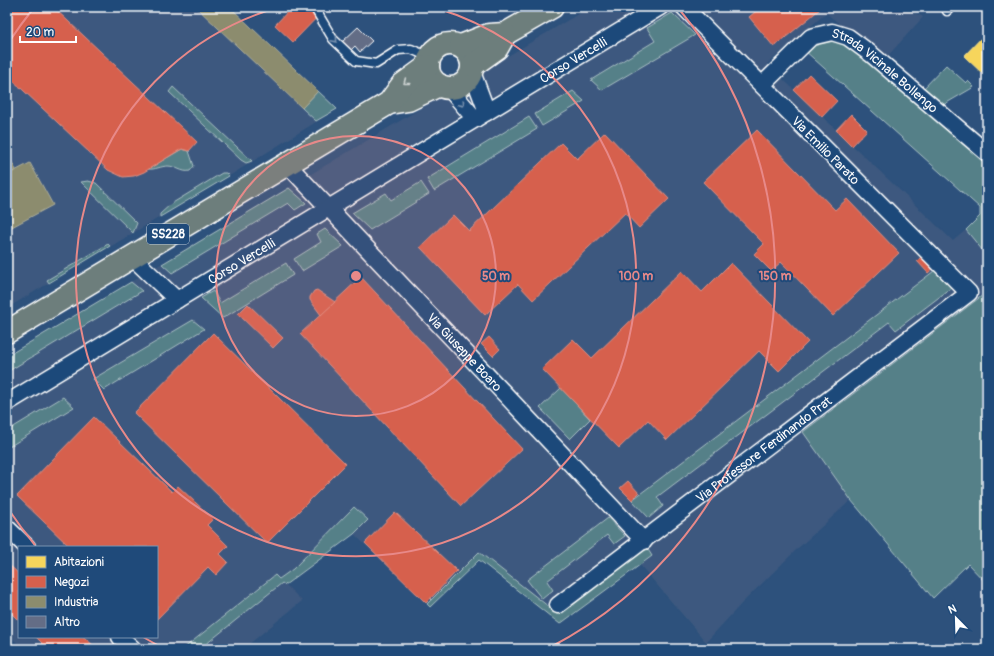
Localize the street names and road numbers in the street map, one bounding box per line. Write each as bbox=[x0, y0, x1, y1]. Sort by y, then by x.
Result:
street label: Strada Vicinale Bollengo bbox=[830, 25, 941, 117]
street label: Corso Vercelli bbox=[537, 34, 610, 87]
street label: Via Emilio Parato bbox=[788, 113, 863, 188]
road number: SS228 bbox=[147, 224, 189, 244]
street label: Corso Vercelli bbox=[205, 235, 278, 288]
street label: Via Giuseppe Boaro bbox=[423, 310, 505, 395]
street label: Via Professore Ferdinando Prat bbox=[693, 393, 836, 506]

